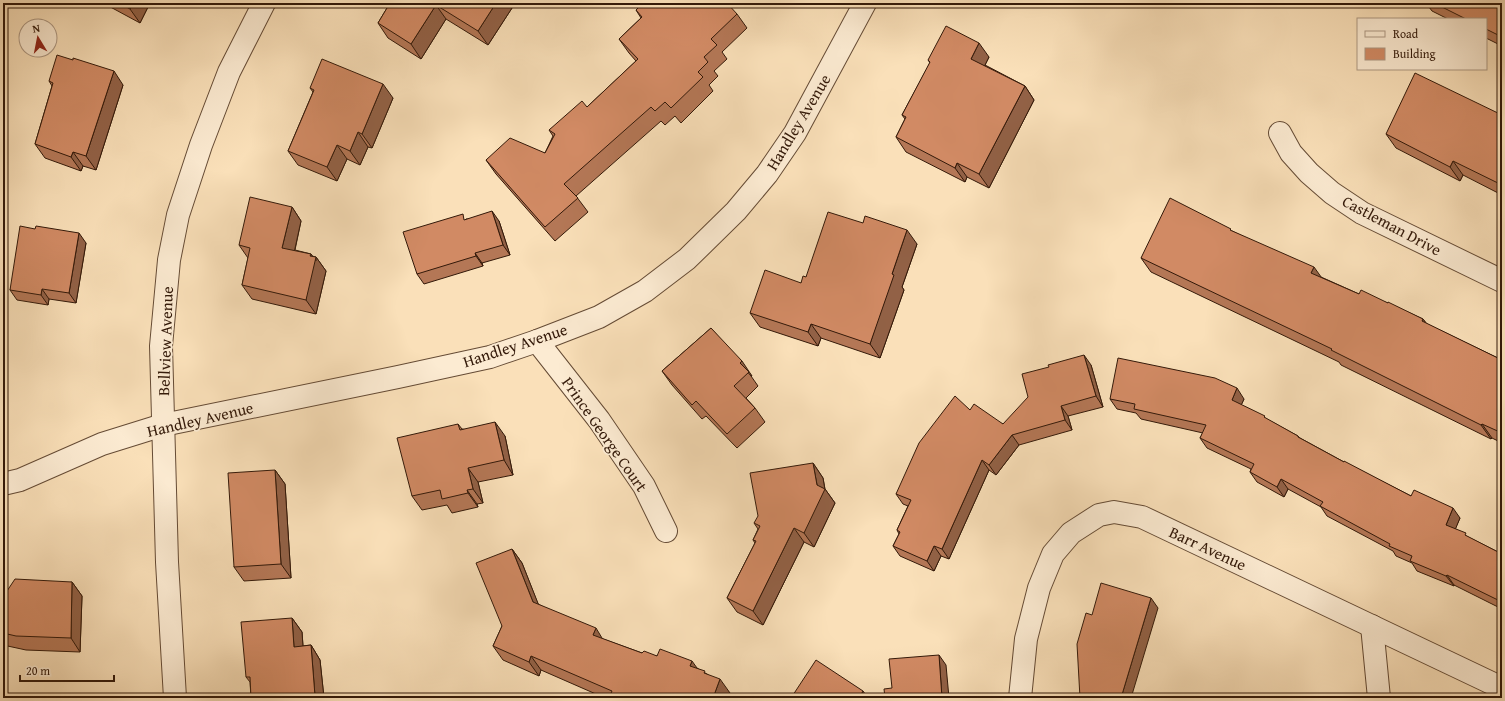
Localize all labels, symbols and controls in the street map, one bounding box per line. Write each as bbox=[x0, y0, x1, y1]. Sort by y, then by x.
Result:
north arrow bbox=[18, 18, 58, 58]
legend bbox=[1357, 18, 1487, 70]
text: N bbox=[31, 20, 42, 37]
text: Road bbox=[1393, 25, 1419, 42]
text: Building bbox=[1393, 45, 1436, 62]
street label: Handley Avenue bbox=[760, 69, 836, 175]
street label: Castleman Drive bbox=[1338, 189, 1446, 261]
street label: Bellview Avenue bbox=[151, 286, 179, 396]
street label: Handley Avenue bbox=[460, 317, 570, 373]
street label: Prince George Court bbox=[556, 372, 654, 497]
street label: Handley Avenue bbox=[145, 395, 255, 443]
street label: Barr Avenue bbox=[1166, 520, 1250, 576]
scale bar bbox=[20, 657, 114, 683]
text: 20 m bbox=[26, 662, 50, 679]

